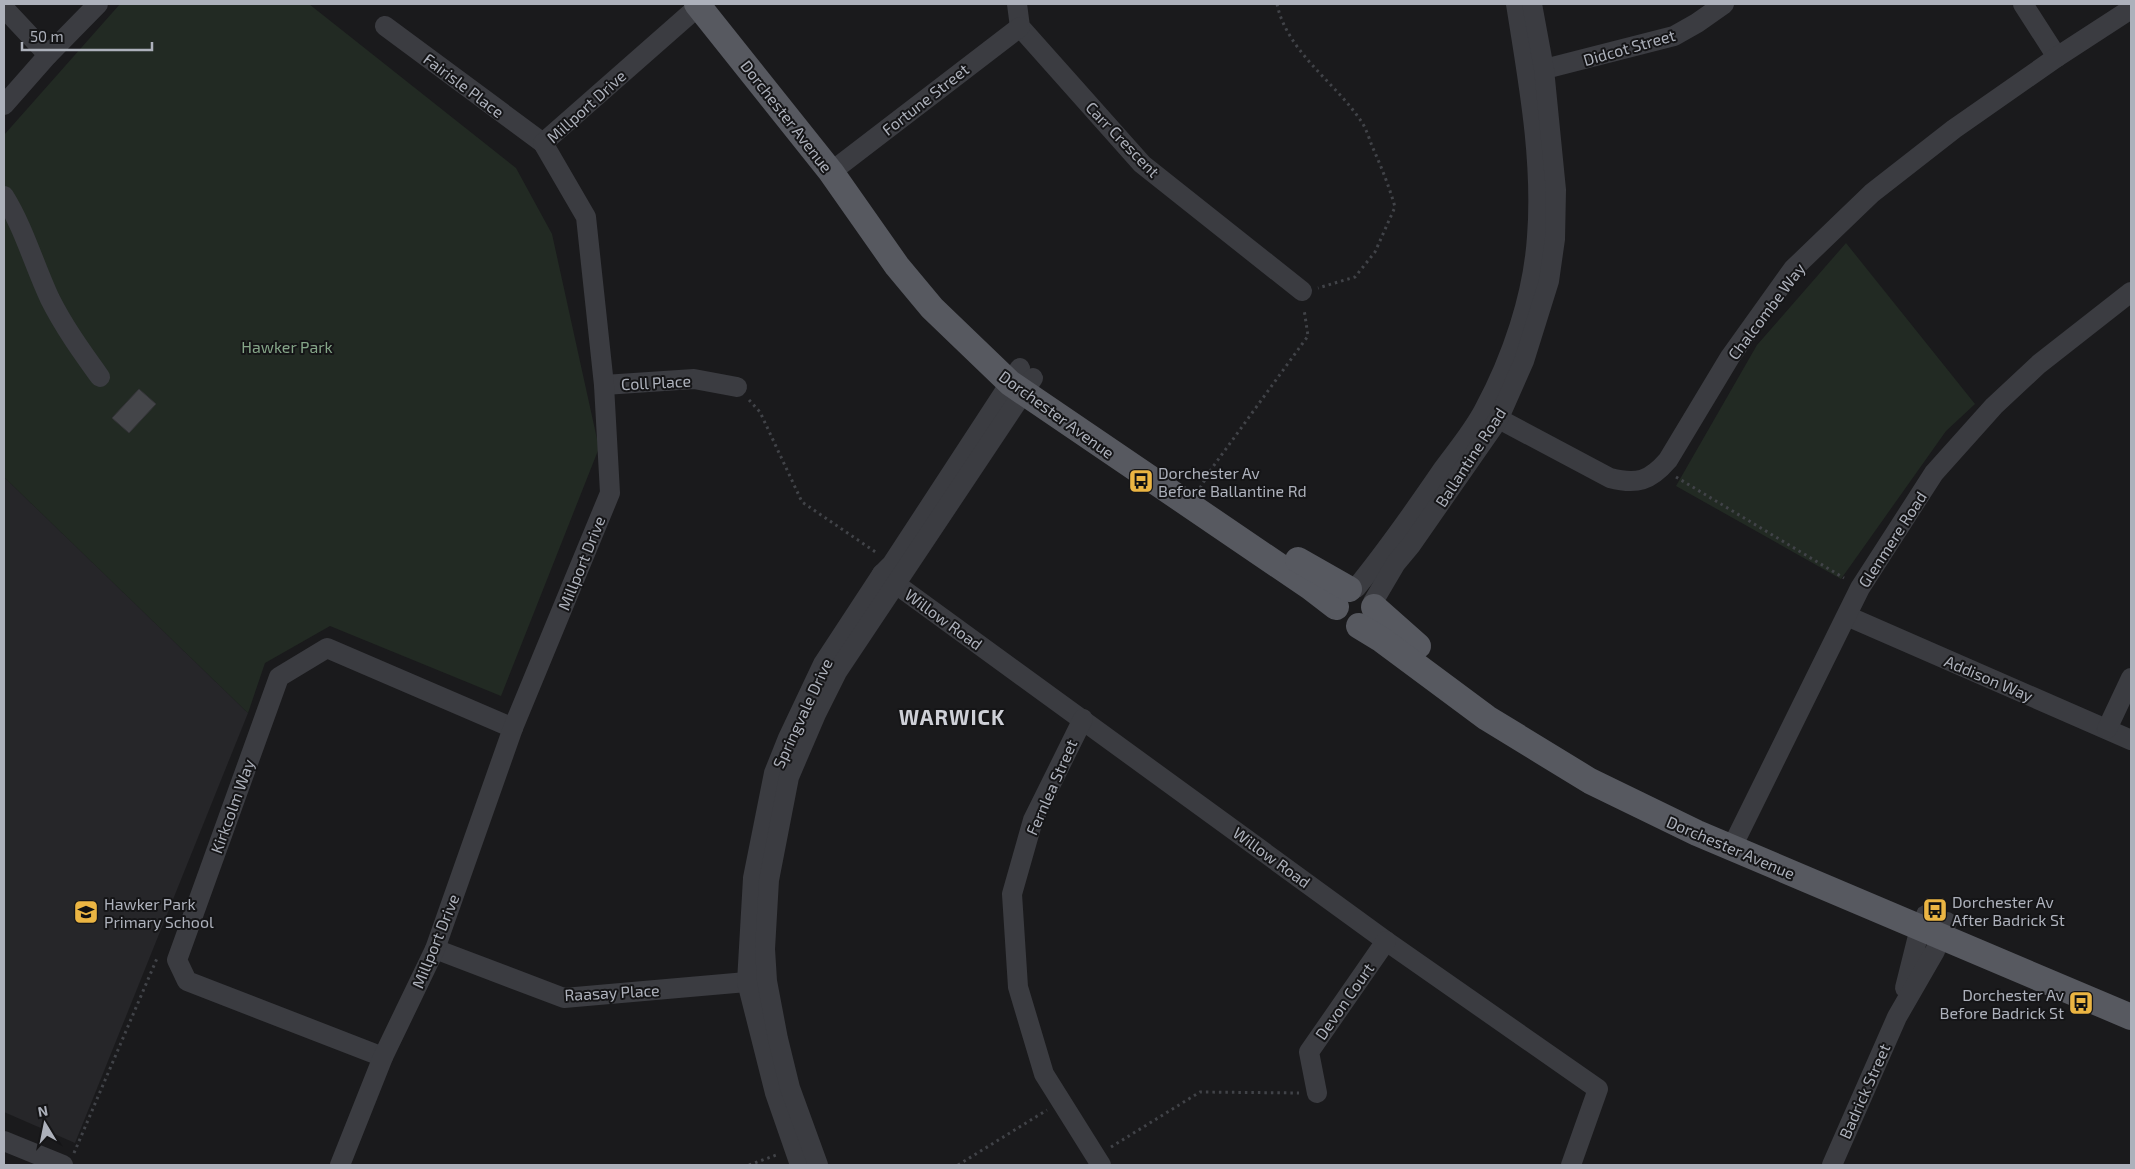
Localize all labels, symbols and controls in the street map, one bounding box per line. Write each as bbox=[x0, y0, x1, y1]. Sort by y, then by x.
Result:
scale bar bbox=[22, 20, 152, 52]
street label: Didcot Street bbox=[1581, 25, 1677, 69]
text: 50 m bbox=[30, 27, 64, 45]
street label: Fairisle Place bbox=[420, 49, 508, 121]
street label: Dorchester Avenue bbox=[737, 56, 837, 176]
street label: Fortune Street bbox=[878, 59, 972, 139]
street label: Millport Drive bbox=[543, 66, 629, 146]
street label: Carr Crescent bbox=[1082, 97, 1164, 181]
street label: Chalcombe Way bbox=[1723, 259, 1809, 363]
park label: Hawker Park bbox=[241, 337, 333, 356]
street label: Dorchester Avenue bbox=[996, 366, 1118, 462]
street label: Coll Place bbox=[620, 371, 692, 393]
street label: Ballantine Road bbox=[1431, 404, 1509, 510]
place label: Dorchester Av Before Ballantine Rd bbox=[1158, 463, 1307, 500]
bus stop icon: Dorchester Av Before Ballantine Rd bbox=[1128, 468, 1154, 494]
street label: Glenmere Road bbox=[1854, 487, 1930, 591]
street label: Millport Drive bbox=[553, 513, 609, 613]
street label: Willow Road bbox=[902, 585, 986, 653]
street label: Addison Way bbox=[1942, 651, 2037, 705]
street label: Springvale Drive bbox=[768, 655, 836, 771]
district label: WARWICK bbox=[899, 704, 1005, 729]
street label: Fernlea Street bbox=[1021, 736, 1081, 838]
street label: Kirkcolm Way bbox=[206, 756, 258, 856]
street label: Dorchester Avenue bbox=[1664, 811, 1798, 883]
street label: Willow Road bbox=[1230, 823, 1314, 891]
street label: Millport Drive bbox=[407, 891, 463, 991]
place label: Dorchester Av After Badrick St bbox=[1952, 892, 2065, 929]
place label: Hawker Park Primary School bbox=[104, 894, 214, 931]
bus stop icon: Dorchester Av After Badrick St bbox=[1922, 897, 1948, 923]
school or university icon: Hawker Park Primary School bbox=[73, 899, 99, 925]
street label: Devon Court bbox=[1311, 959, 1377, 1043]
street label: Raasay Place bbox=[564, 980, 660, 1004]
place label: Dorchester Av Before Badrick St bbox=[1939, 985, 2065, 1022]
bus stop icon: Dorchester Av Before Badrick St bbox=[2068, 990, 2094, 1016]
street label: Badrick Street bbox=[1835, 1040, 1893, 1142]
north arrow bbox=[20, 1099, 70, 1149]
text: N bbox=[36, 1101, 49, 1120]

